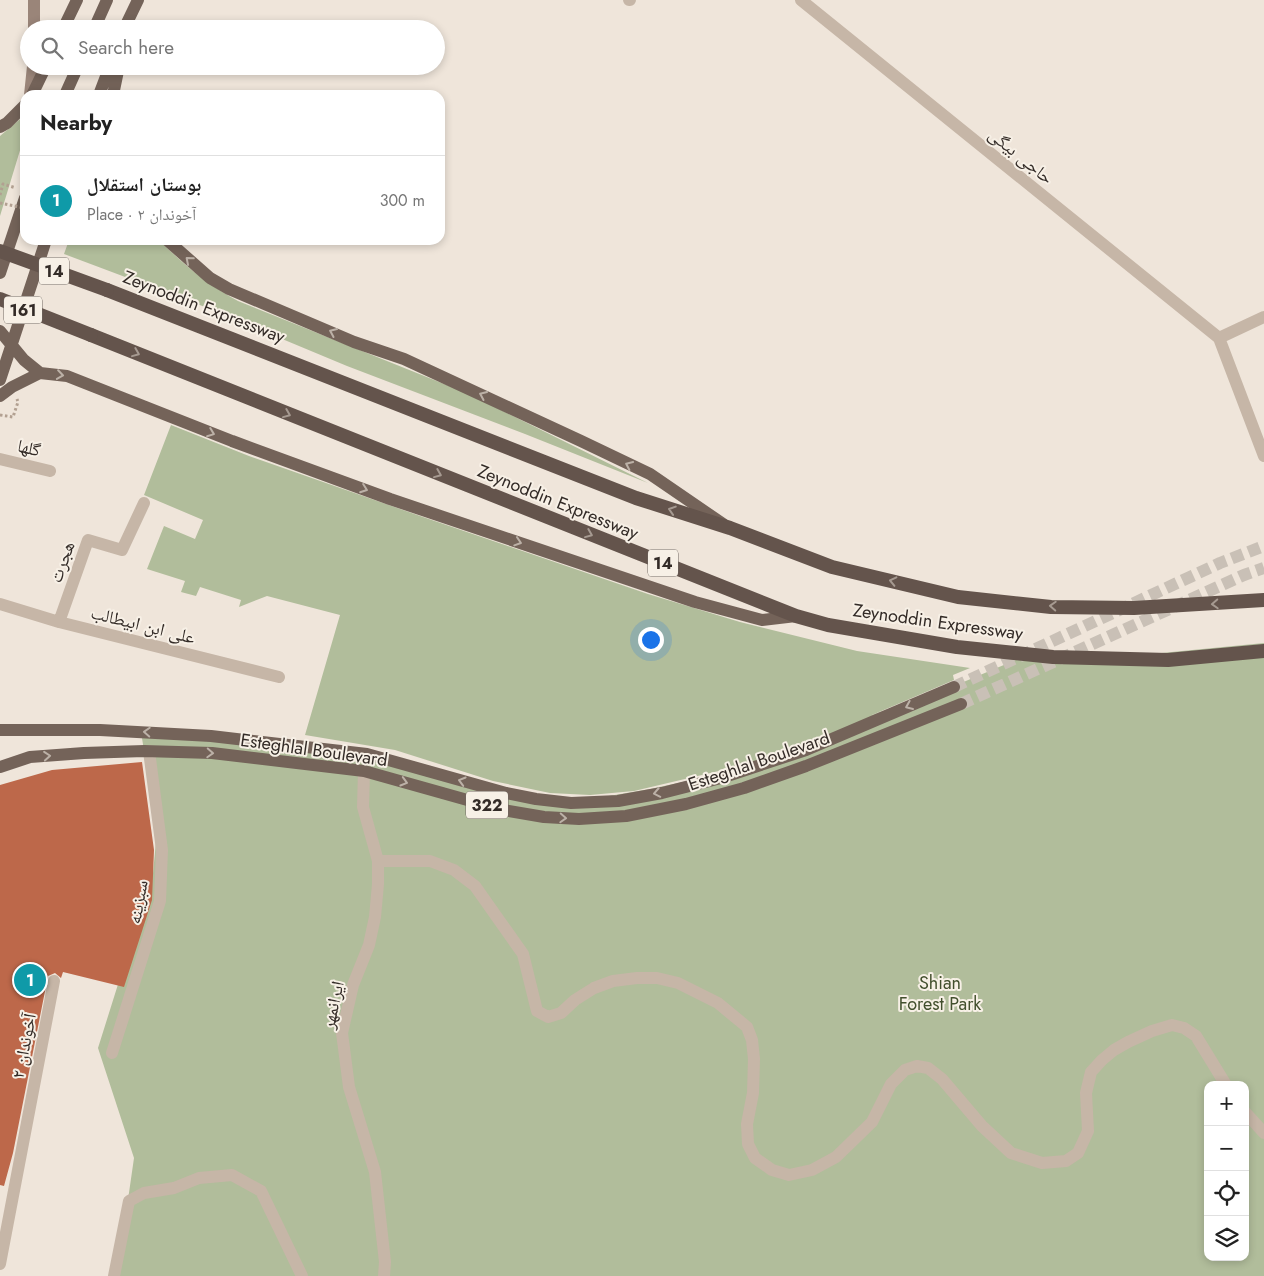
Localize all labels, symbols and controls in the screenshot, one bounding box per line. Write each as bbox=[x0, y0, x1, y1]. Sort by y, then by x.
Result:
search box bbox=[20, 20, 445, 75]
icon: search bbox=[38, 34, 66, 62]
text: Search here bbox=[78, 34, 174, 61]
text: Nearby bbox=[40, 108, 112, 138]
street label: حاجی بیگی bbox=[983, 122, 1059, 190]
text: بوستان استقلال bbox=[87, 171, 201, 198]
text: 1 bbox=[52, 189, 60, 212]
text: 300 m bbox=[380, 189, 425, 212]
text: Place · آخوندان ۲ bbox=[87, 203, 196, 226]
one-way arrow bbox=[185, 257, 194, 266]
road number: 14 bbox=[39, 258, 69, 284]
street label: Zeynoddin Expressway bbox=[119, 264, 289, 350]
road number: 161 bbox=[4, 296, 42, 324]
one-way arrow bbox=[329, 328, 338, 339]
one-way arrow bbox=[131, 347, 140, 357]
one-way arrow bbox=[55, 370, 64, 380]
one-way arrow bbox=[479, 391, 488, 402]
one-way arrow bbox=[282, 408, 291, 418]
one-way arrow bbox=[207, 428, 215, 438]
street label: گلها bbox=[15, 433, 44, 464]
street label: Zeynoddin Expressway bbox=[474, 458, 642, 546]
one-way arrow bbox=[625, 461, 634, 471]
one-way arrow bbox=[433, 468, 442, 478]
one-way arrow bbox=[359, 483, 368, 493]
one-way arrow bbox=[668, 505, 677, 515]
one-way arrow bbox=[584, 528, 593, 538]
one-way arrow bbox=[513, 536, 521, 546]
street label: هجرت bbox=[43, 538, 81, 586]
road number: 14 bbox=[648, 550, 678, 576]
one-way arrow bbox=[888, 576, 897, 587]
street label: Zeynoddin Expressway bbox=[851, 597, 1025, 647]
one-way arrow bbox=[1211, 598, 1219, 609]
street label: علی ابن ابیطالب bbox=[88, 599, 198, 651]
one-way arrow bbox=[1049, 601, 1057, 612]
your location bbox=[638, 627, 664, 653]
one-way arrow bbox=[905, 700, 914, 711]
street label: Esteghlal Boulevard bbox=[685, 725, 833, 797]
one-way arrow bbox=[143, 727, 151, 738]
street label: Esteghlal Boulevard bbox=[239, 727, 389, 773]
one-way arrow bbox=[206, 748, 214, 759]
one-way arrow bbox=[43, 751, 51, 762]
one-way arrow bbox=[458, 776, 467, 787]
one-way arrow bbox=[400, 777, 408, 787]
one-way arrow bbox=[652, 788, 661, 798]
road number: 322 bbox=[466, 792, 508, 818]
one-way arrow bbox=[559, 812, 567, 823]
street label: سبزینه bbox=[121, 878, 155, 926]
pin: 1 bbox=[14, 961, 46, 999]
park label: Shian Forest Park bbox=[899, 970, 981, 1017]
street label: ایرانمهر bbox=[315, 979, 351, 1032]
street label: آخوندان ۲ bbox=[5, 1011, 43, 1081]
map controls bbox=[1204, 1081, 1249, 1261]
button: + bbox=[1204, 1081, 1249, 1126]
button: − bbox=[1204, 1126, 1249, 1171]
button: locate bbox=[1204, 1171, 1249, 1216]
button: layers bbox=[1204, 1216, 1249, 1261]

